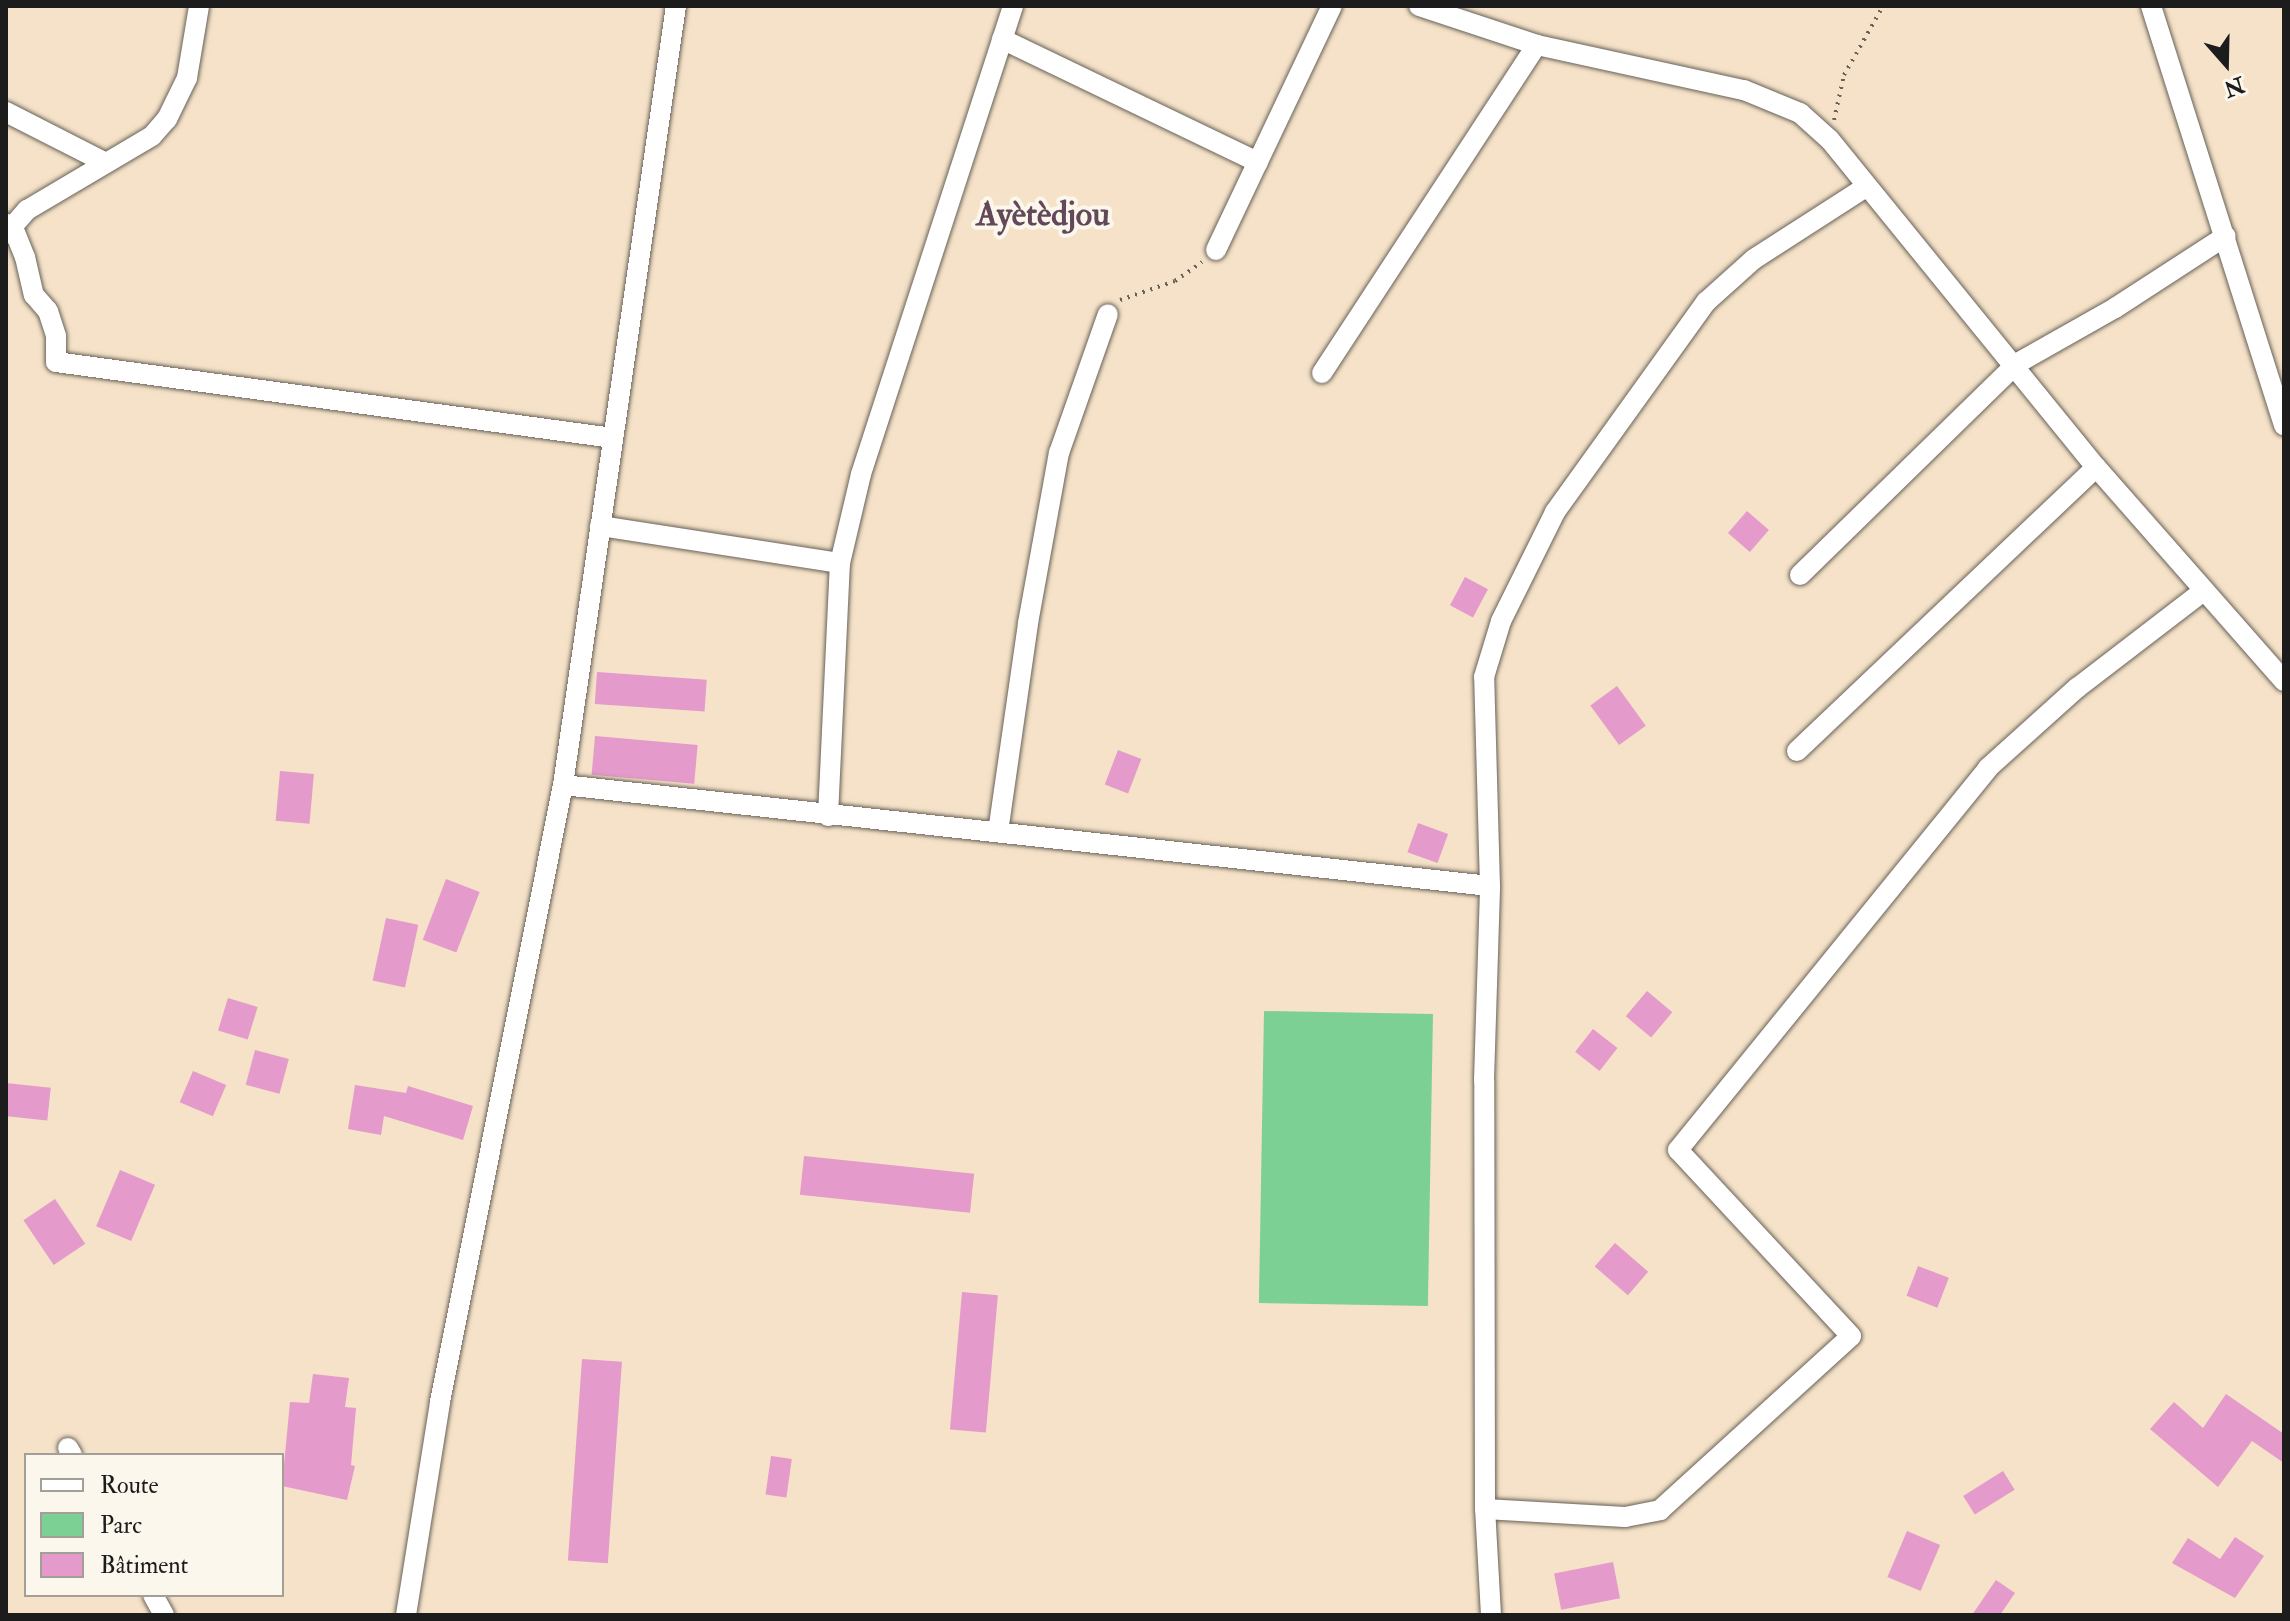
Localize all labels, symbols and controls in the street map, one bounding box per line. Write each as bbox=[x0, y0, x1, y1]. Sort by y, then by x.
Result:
north arrow bbox=[2186, 24, 2266, 104]
text: N bbox=[2220, 70, 2248, 103]
district label: Ayètèdjou bbox=[976, 195, 1110, 235]
legend bbox=[24, 1453, 284, 1597]
text: Route bbox=[100, 1470, 159, 1501]
text: Parc bbox=[100, 1510, 142, 1541]
text: Bâtiment bbox=[100, 1550, 188, 1581]

